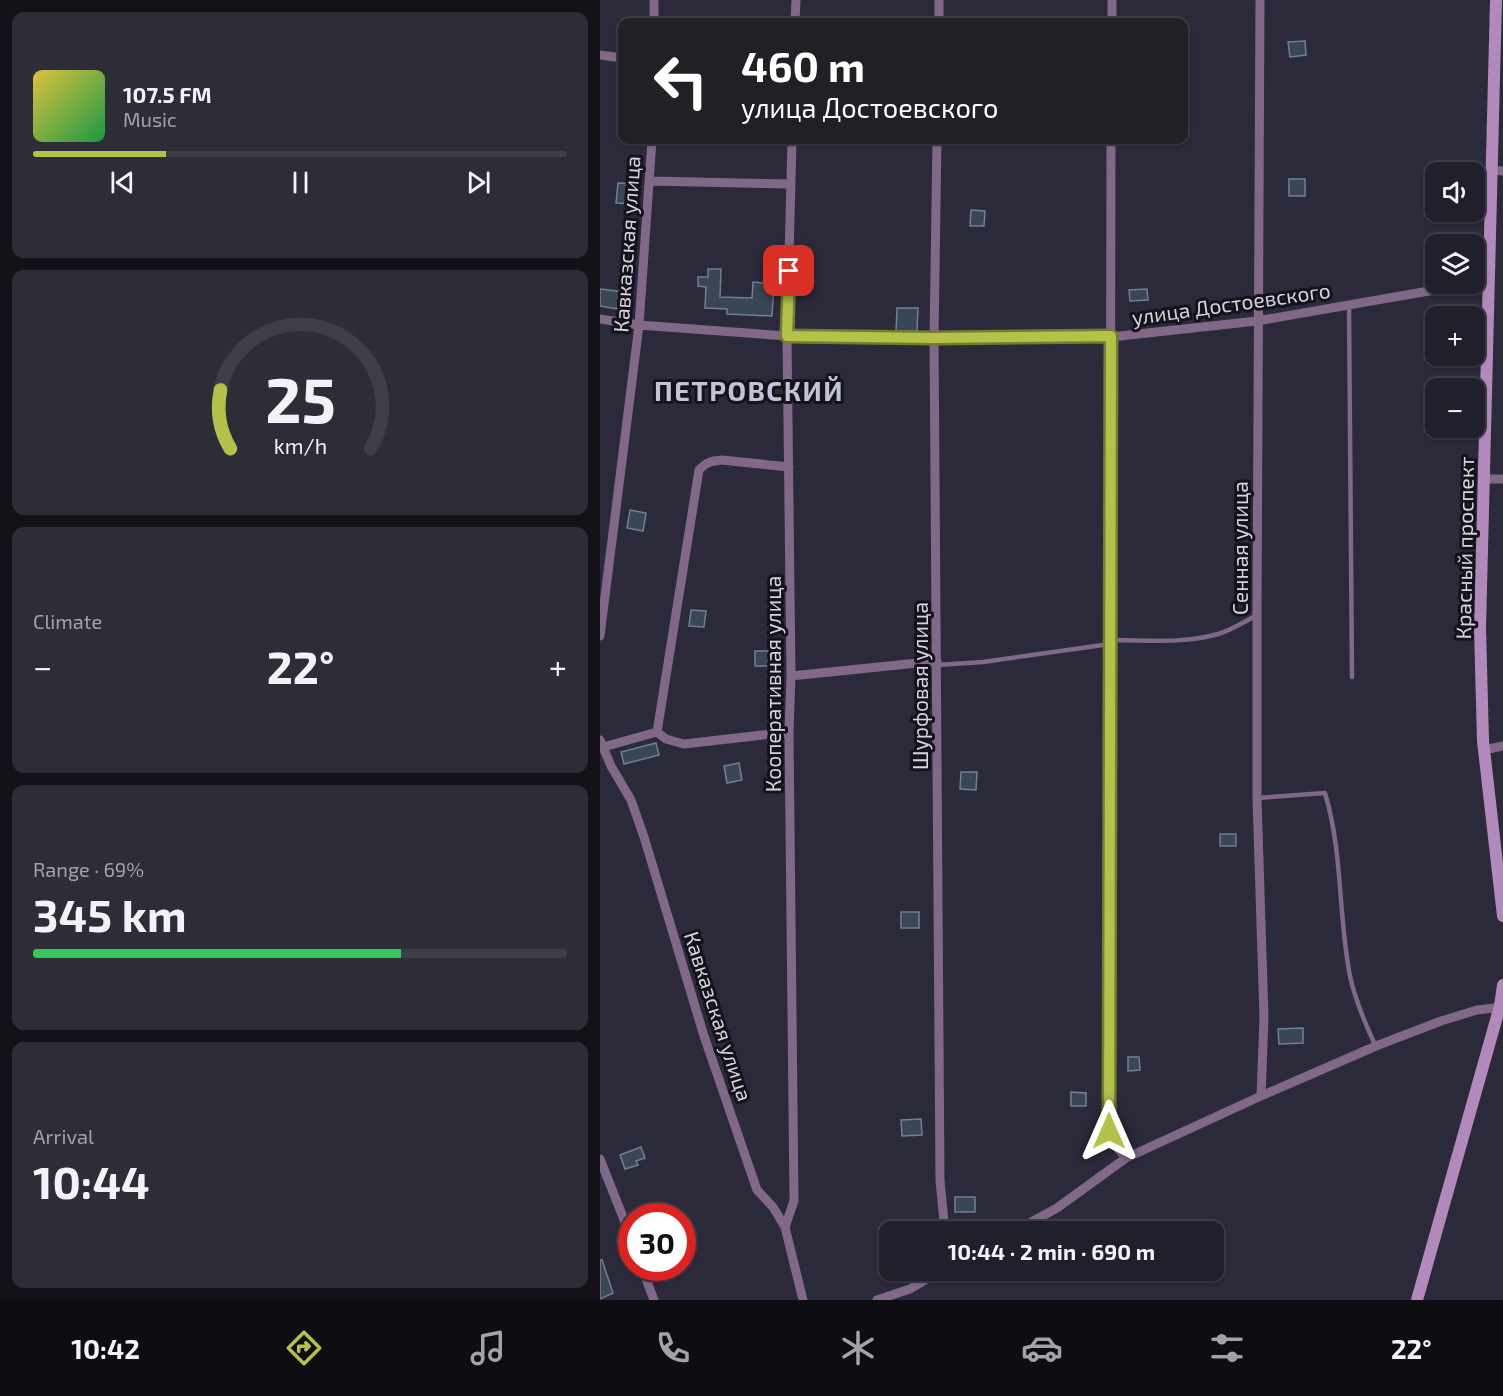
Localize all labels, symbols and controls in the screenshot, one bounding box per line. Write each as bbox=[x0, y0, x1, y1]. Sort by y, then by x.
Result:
text: 460 m bbox=[741, 40, 865, 90]
icon: left bbox=[642, 42, 720, 120]
text: 107.5 FM bbox=[123, 81, 212, 107]
text: улица Достоевского bbox=[741, 91, 999, 123]
text: Music bbox=[123, 107, 177, 131]
street label: Кавказская улица bbox=[607, 155, 646, 333]
map controls bbox=[1425, 162, 1485, 438]
button: sound bbox=[1425, 162, 1485, 222]
icon: previous bbox=[106, 166, 139, 199]
icon: pause bbox=[284, 166, 317, 199]
icon: next bbox=[462, 166, 495, 199]
button: layers bbox=[1425, 234, 1485, 294]
pin bbox=[763, 245, 814, 296]
icon: arrive bbox=[772, 254, 805, 287]
street label: улица Достоевского bbox=[1130, 277, 1332, 330]
button: + bbox=[1425, 306, 1485, 366]
text: 25 bbox=[265, 362, 335, 437]
district label: ПЕТРОВСКИЙ bbox=[654, 374, 844, 406]
button: − bbox=[1425, 378, 1485, 438]
text: km/h bbox=[273, 434, 327, 459]
street label: Красный проспект bbox=[1450, 456, 1478, 640]
street label: Сенная улица bbox=[1227, 481, 1253, 615]
street label: Кооперативная улица bbox=[760, 576, 786, 792]
street label: Шурфовая улица bbox=[907, 602, 933, 770]
text: Climate bbox=[33, 609, 102, 633]
text: 22° bbox=[267, 639, 334, 693]
text: − bbox=[33, 646, 52, 686]
text: + bbox=[549, 646, 567, 686]
text: Range · 69% bbox=[33, 857, 144, 881]
text: 345 km bbox=[33, 887, 187, 941]
street label: Кавказская улица bbox=[679, 928, 758, 1104]
position arrow bbox=[1077, 1099, 1141, 1163]
text: Arrival bbox=[33, 1124, 94, 1148]
text: 10:44 bbox=[33, 1154, 150, 1208]
speed limit sign: 30 bbox=[618, 1203, 696, 1281]
text: 10:44 · 2 min · 690 m bbox=[948, 1238, 1155, 1264]
icon: directions bbox=[283, 1327, 325, 1369]
icon: music bbox=[467, 1327, 509, 1369]
icon: phone bbox=[652, 1327, 694, 1369]
icon: climate bbox=[837, 1327, 879, 1369]
icon: car bbox=[1021, 1327, 1063, 1369]
icon: filters bbox=[1206, 1327, 1248, 1369]
text: 10:42 bbox=[71, 1332, 140, 1364]
text: 22° bbox=[1391, 1332, 1432, 1364]

